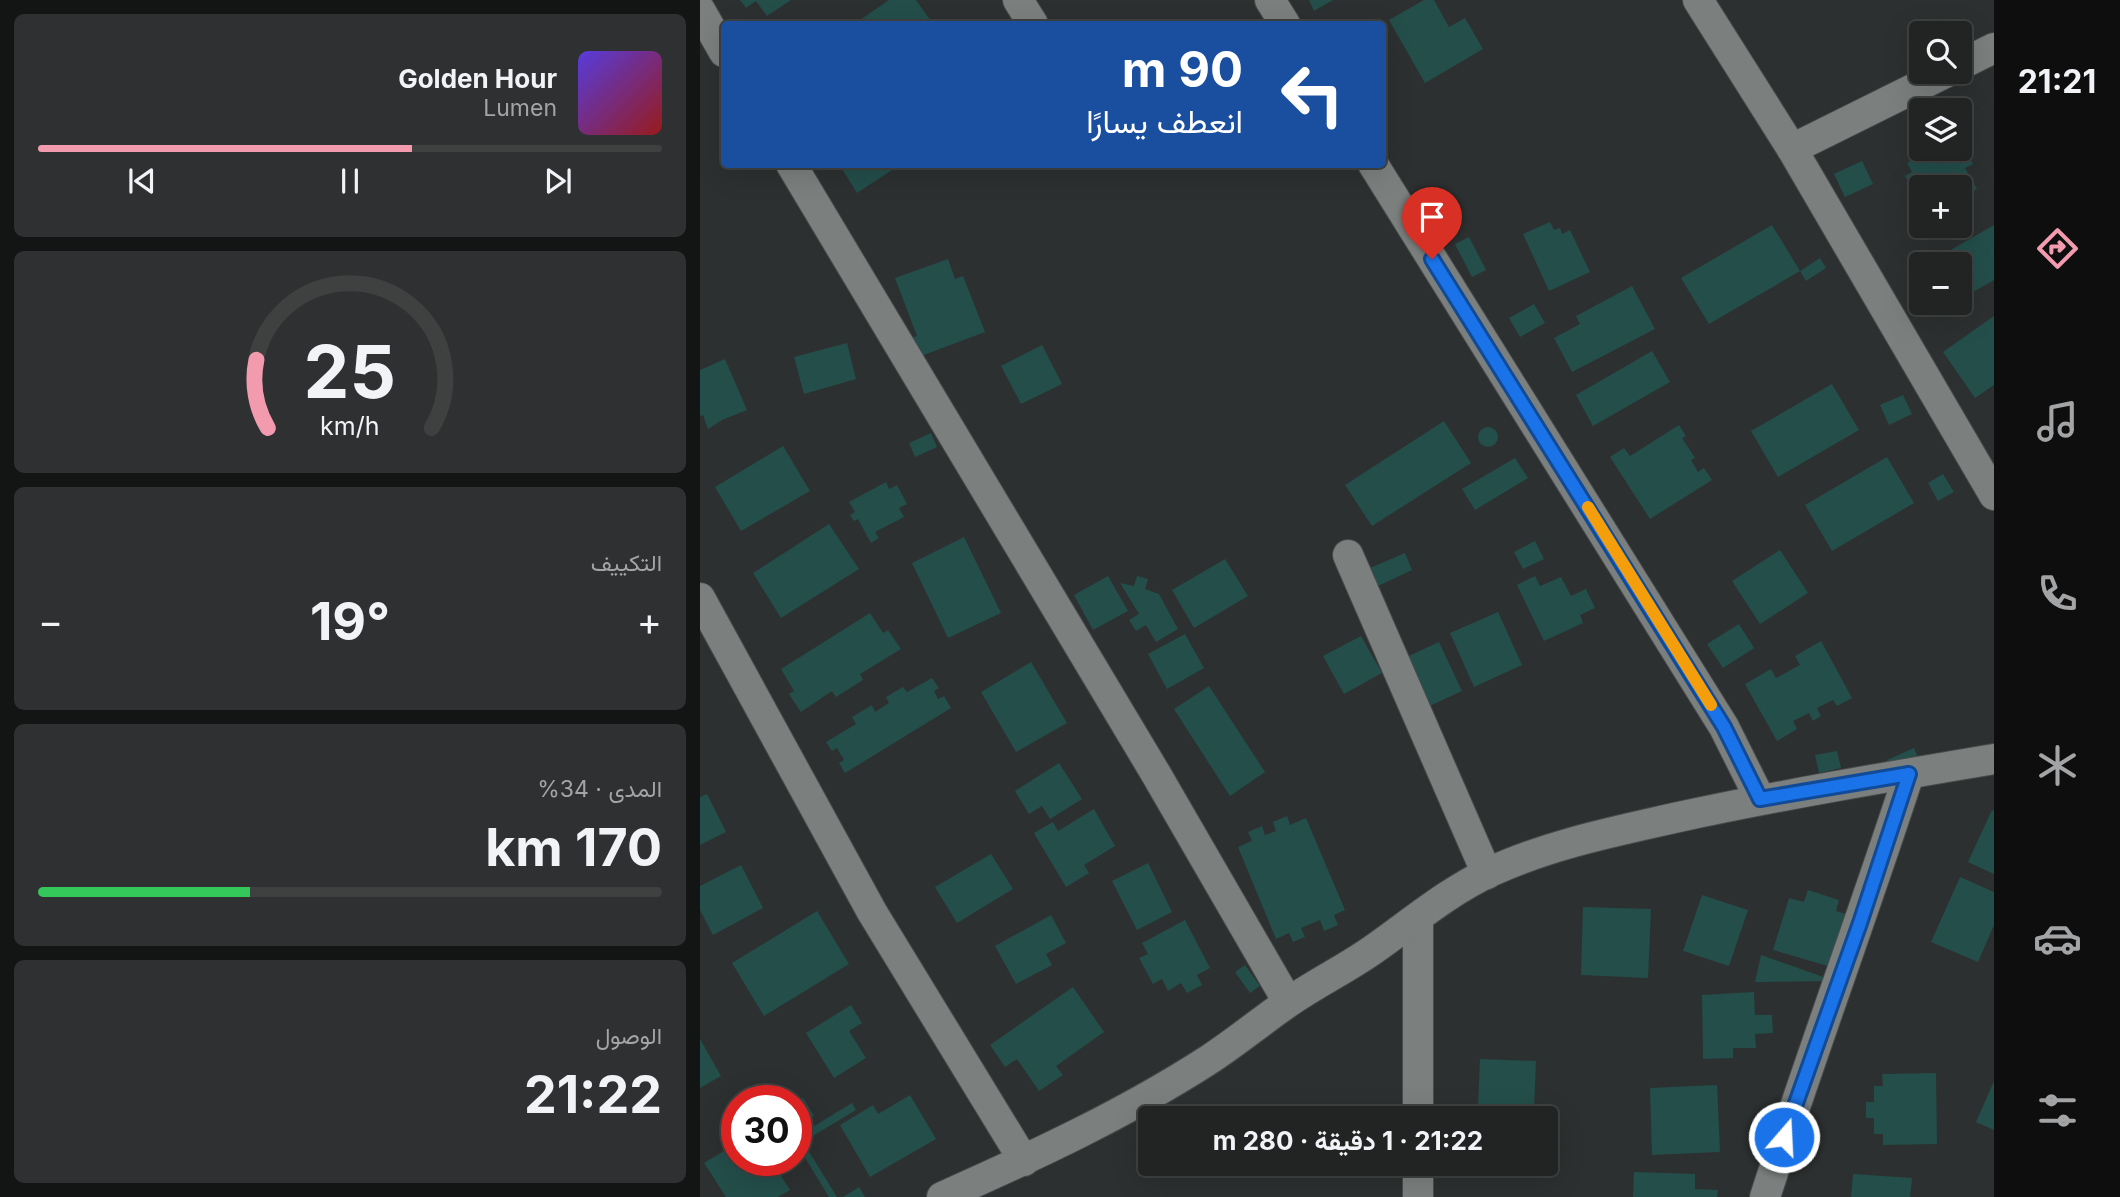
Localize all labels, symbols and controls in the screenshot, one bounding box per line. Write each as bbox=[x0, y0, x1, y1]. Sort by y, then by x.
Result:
map controls bbox=[1909, 21, 1972, 315]
button: search bbox=[1909, 21, 1972, 84]
text: 90 m bbox=[1122, 40, 1243, 99]
icon: left bbox=[1267, 49, 1358, 140]
text: 21:21 bbox=[2018, 62, 2096, 101]
text: Golden Hour bbox=[398, 63, 557, 94]
text: Lumen bbox=[483, 94, 557, 122]
button: layers bbox=[1909, 98, 1972, 161]
text: انعطف يسارًا bbox=[1086, 102, 1243, 141]
icon: previous bbox=[123, 162, 161, 200]
icon: pause bbox=[331, 162, 369, 200]
icon: next bbox=[539, 162, 577, 200]
button: + bbox=[1909, 175, 1972, 238]
pin bbox=[1402, 187, 1462, 259]
icon: arrive bbox=[1413, 198, 1451, 236]
icon: directions bbox=[2033, 224, 2082, 273]
button: − bbox=[1909, 252, 1972, 315]
text: 25 bbox=[304, 327, 396, 416]
icon: music bbox=[2033, 397, 2082, 446]
text: km/h bbox=[320, 411, 380, 441]
text: التكييف bbox=[591, 549, 662, 577]
icon: phone bbox=[2033, 569, 2082, 618]
text: 19° bbox=[310, 590, 390, 653]
text: − bbox=[38, 598, 63, 644]
text: + bbox=[637, 598, 662, 644]
icon: climate bbox=[2033, 741, 2082, 790]
text: المدى · 34% bbox=[537, 775, 662, 803]
text: 170 km bbox=[485, 816, 662, 879]
icon: car bbox=[2033, 914, 2082, 963]
text: الوصول bbox=[596, 1022, 662, 1050]
text: 21:22 bbox=[524, 1063, 662, 1126]
speed limit sign: 30 bbox=[721, 1085, 812, 1176]
icon: filters bbox=[2033, 1086, 2082, 1135]
position arrow bbox=[1747, 1100, 1821, 1174]
text: 21:22 · 1 دقيقة · 280 m bbox=[1213, 1125, 1483, 1156]

